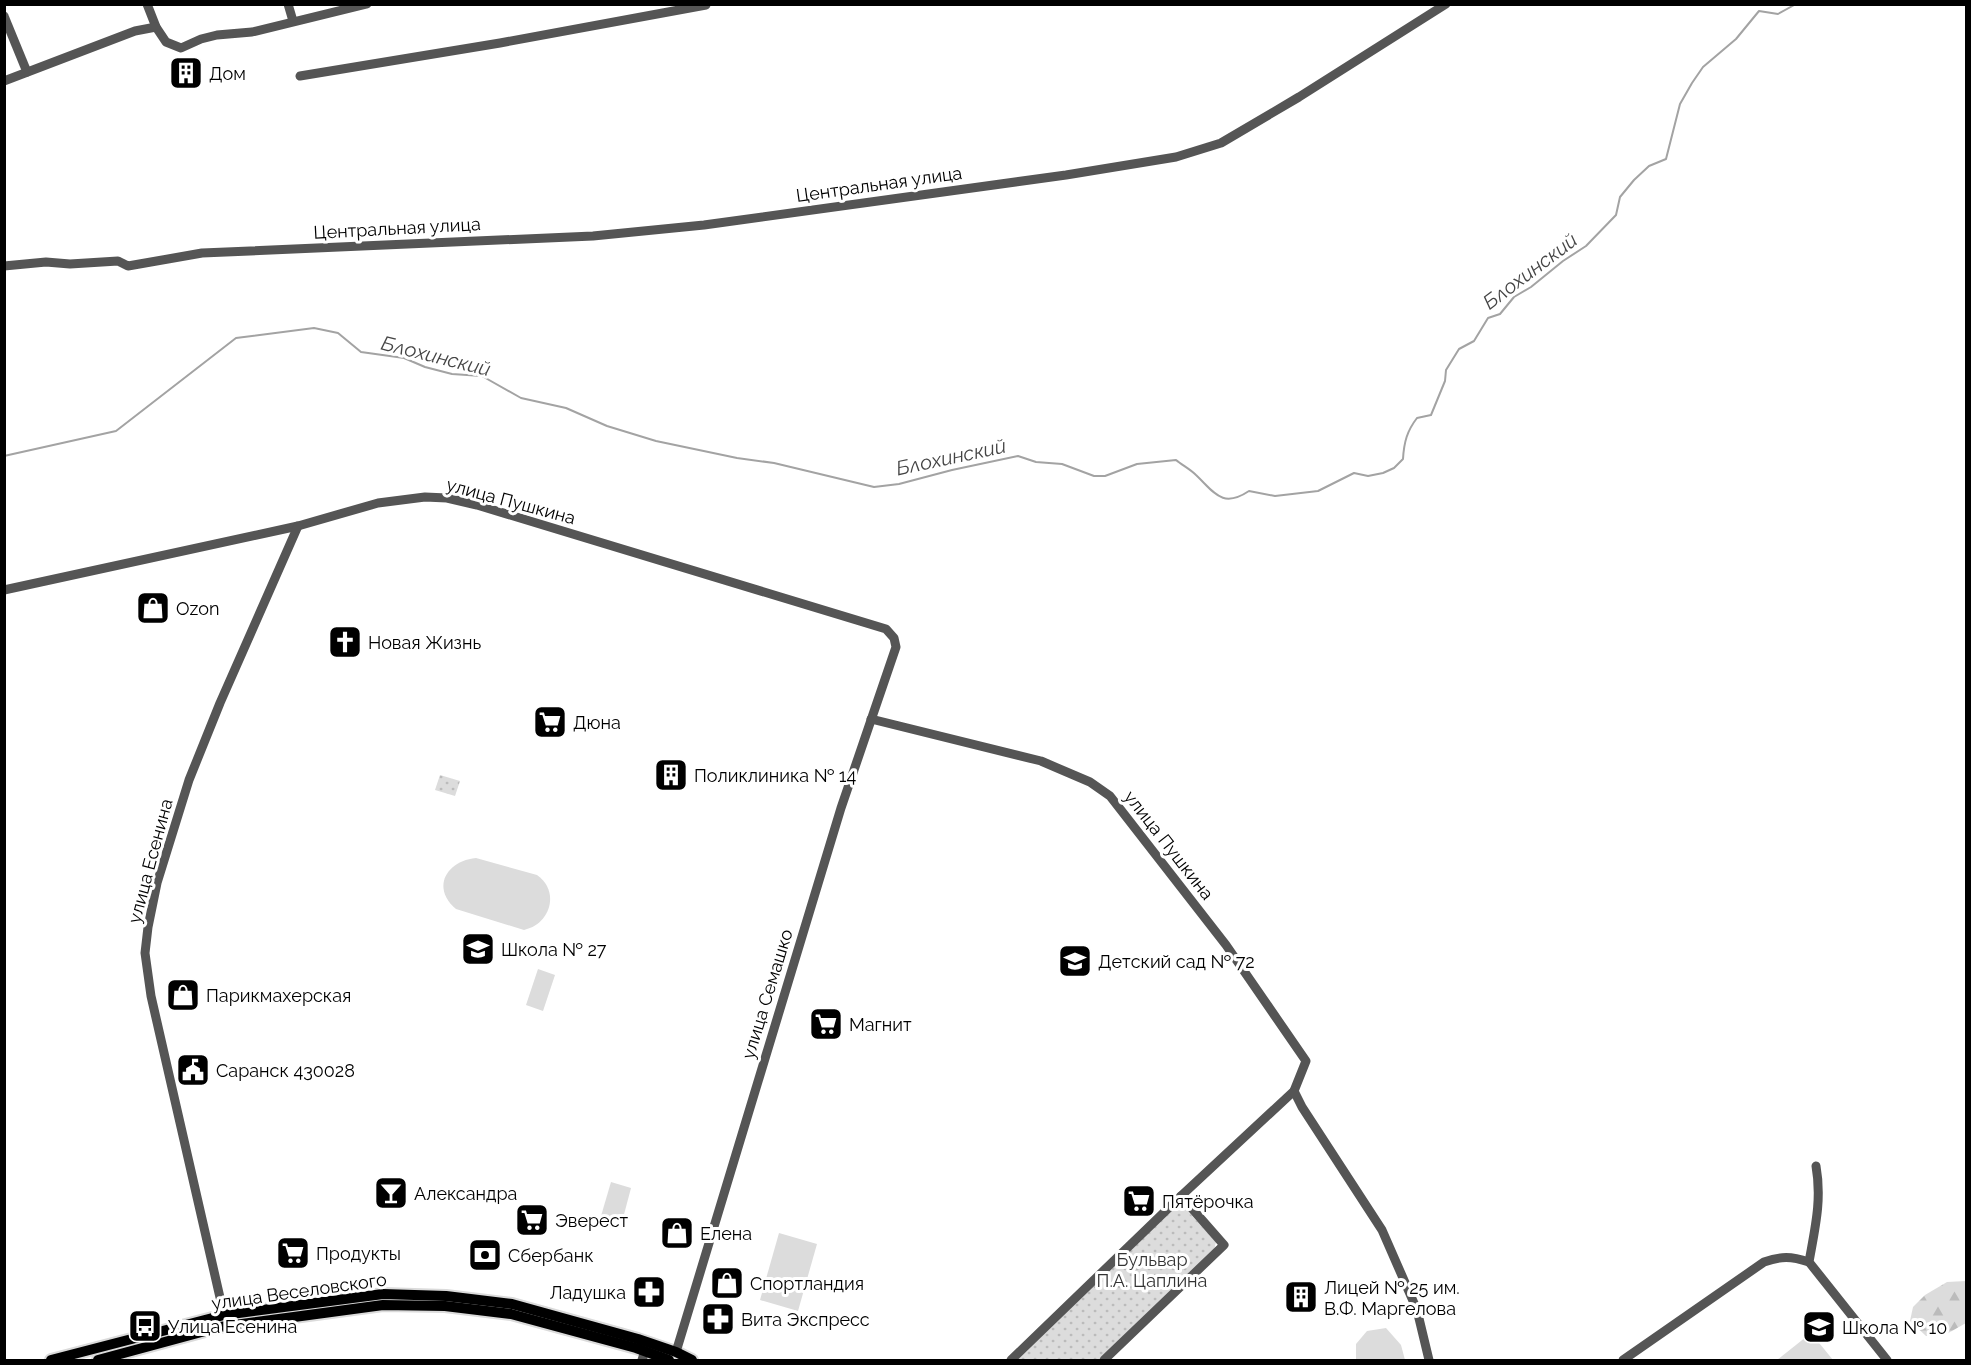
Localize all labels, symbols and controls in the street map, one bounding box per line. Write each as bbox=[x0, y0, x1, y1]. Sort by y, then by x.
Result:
building icon: Дом bbox=[168, 55, 204, 91]
place label: Дом bbox=[209, 63, 246, 84]
street label: Центральная улица bbox=[795, 162, 963, 206]
street label: Центральная улица bbox=[313, 213, 481, 243]
water label: Блохинский bbox=[1478, 228, 1582, 314]
water label: Блохинский bbox=[379, 331, 493, 381]
water label: Блохинский bbox=[894, 434, 1008, 480]
street label: улица Пушкина bbox=[444, 474, 578, 528]
shop icon: Ozon bbox=[135, 590, 171, 626]
place label: Ozon bbox=[176, 598, 219, 619]
church icon: Новая Жизнь bbox=[327, 624, 363, 660]
place label: Новая Жизнь bbox=[368, 632, 481, 653]
supermarket icon: Дюна bbox=[532, 704, 568, 740]
place label: Дюна bbox=[573, 712, 621, 733]
building icon: Поликлиника № 14 bbox=[653, 757, 689, 793]
place label: Поликлиника № 14 bbox=[694, 765, 857, 786]
street label: улица Пушкина bbox=[1120, 786, 1218, 904]
street label: улица Есенина bbox=[123, 796, 177, 926]
street label: улица Семашко bbox=[737, 926, 797, 1062]
school or university icon: Школа № 27 bbox=[460, 931, 496, 967]
place label: Школа № 27 bbox=[501, 939, 607, 960]
school or university icon: Детский сад № 72 bbox=[1057, 943, 1093, 979]
place label: Детский сад № 72 bbox=[1098, 951, 1255, 972]
shop icon: Парикмахерская bbox=[165, 977, 201, 1013]
place label: Парикмахерская bbox=[206, 985, 351, 1006]
supermarket icon: Магнит bbox=[808, 1006, 844, 1042]
place label: Магнит bbox=[849, 1014, 912, 1035]
public building icon: Саранск 430028 bbox=[175, 1052, 211, 1088]
place label: Саранск 430028 bbox=[216, 1060, 355, 1081]
bar icon: Александра bbox=[373, 1175, 409, 1211]
place label: Александра bbox=[414, 1183, 517, 1204]
supermarket icon: Пятёрочка bbox=[1121, 1183, 1157, 1219]
place label: Пятёрочка bbox=[1162, 1191, 1254, 1212]
supermarket icon: Эверест bbox=[514, 1202, 550, 1238]
place label: Эверест bbox=[555, 1210, 629, 1231]
shop icon: Елена bbox=[659, 1215, 695, 1251]
place label: Елена bbox=[700, 1223, 752, 1244]
supermarket icon: Продукты bbox=[275, 1235, 311, 1271]
bank icon: Сбербанк bbox=[467, 1237, 503, 1273]
place label: Продукты bbox=[316, 1243, 401, 1264]
place label: Сбербанк bbox=[508, 1245, 594, 1266]
park label: Бульвар П.А. Цаплина bbox=[1097, 1249, 1207, 1291]
shop icon: Спортландия bbox=[709, 1265, 745, 1301]
street label: улица Веселовского bbox=[210, 1268, 388, 1314]
place label: Спортландия bbox=[750, 1273, 864, 1294]
pharmacy icon: Ладушка bbox=[631, 1274, 667, 1310]
place label: Лицей № 25 им. В.Ф. Маргелова bbox=[1324, 1277, 1460, 1319]
building icon: Лицей № 25 им. В.Ф. Маргелова bbox=[1283, 1279, 1319, 1315]
place label: Ладушка bbox=[549, 1282, 626, 1303]
pharmacy icon: Вита Экспресс bbox=[700, 1301, 736, 1337]
bus stop icon: Улица Есенина bbox=[127, 1308, 163, 1344]
place label: Вита Экспресс bbox=[741, 1309, 870, 1330]
school or university icon: Школа № 10 bbox=[1801, 1309, 1837, 1345]
place label: Улица Есенина bbox=[168, 1316, 297, 1337]
place label: Школа № 10 bbox=[1842, 1317, 1947, 1338]

